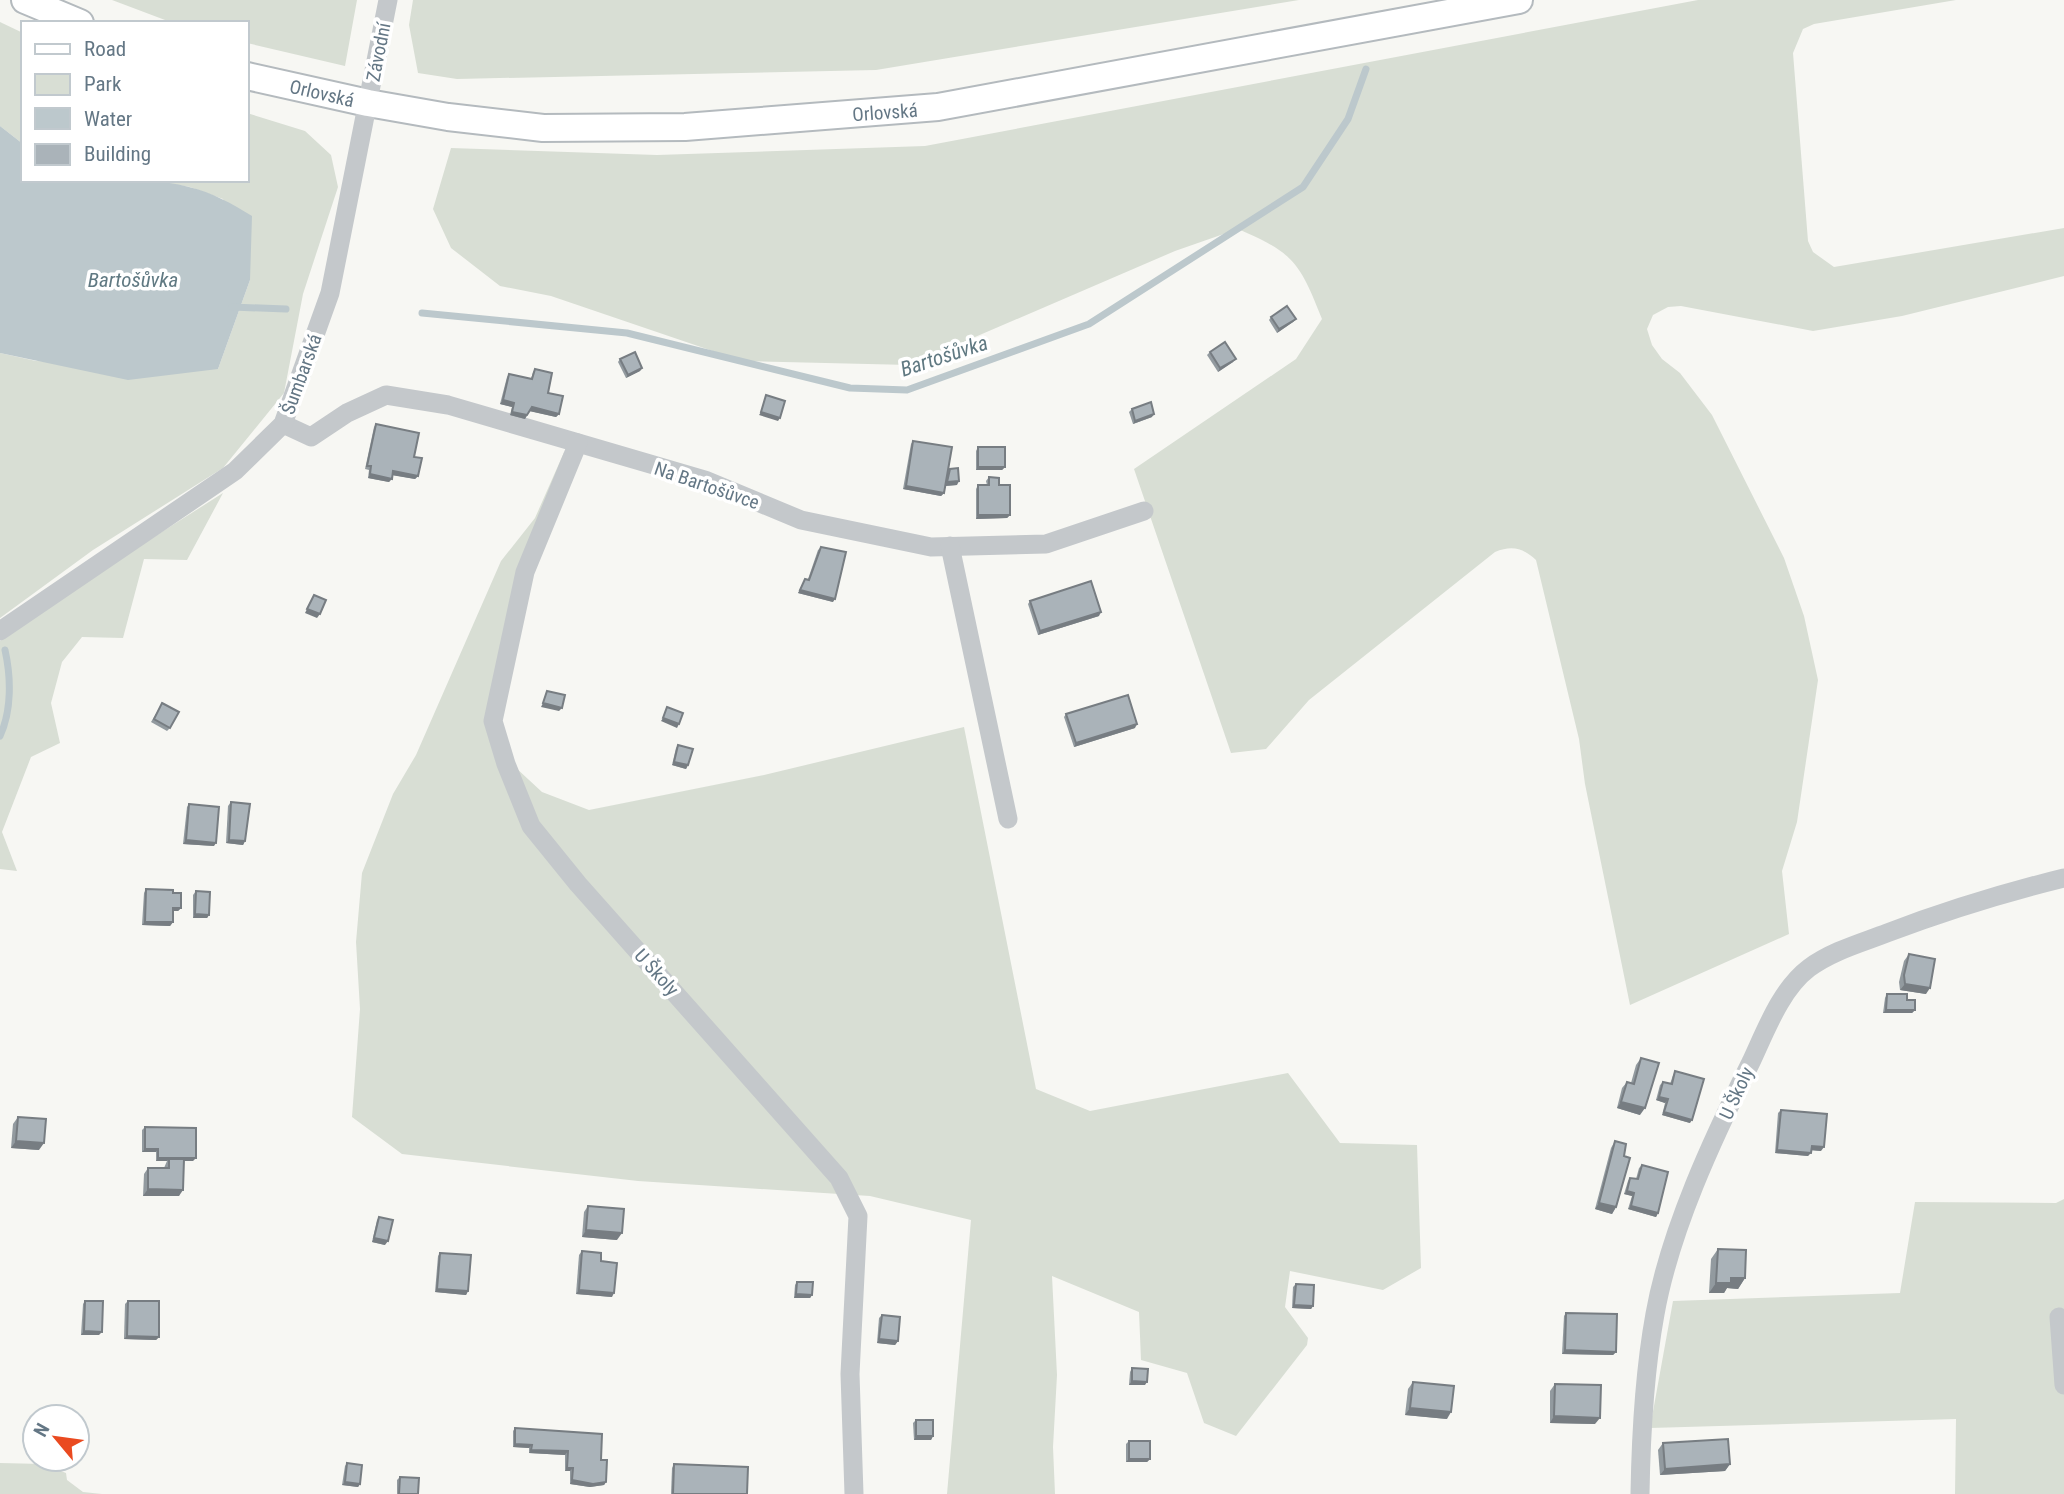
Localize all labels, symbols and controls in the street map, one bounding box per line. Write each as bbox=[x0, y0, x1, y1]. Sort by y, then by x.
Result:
street label: Závodní bbox=[362, 19, 396, 84]
legend bbox=[21, 21, 248, 182]
text: Road bbox=[84, 37, 126, 61]
text: Park bbox=[84, 72, 122, 96]
street label: Orlovská bbox=[287, 75, 356, 112]
street label: Orlovská bbox=[852, 99, 918, 126]
text: Water bbox=[84, 107, 132, 131]
text: Building bbox=[84, 142, 151, 166]
water label: Bartošůvka bbox=[88, 268, 178, 292]
street label: Šumbarská bbox=[276, 331, 327, 418]
water label: Bartošůvka bbox=[897, 331, 991, 381]
street label: Na Bartošůvce bbox=[651, 457, 762, 514]
street label: U Školy bbox=[630, 944, 684, 1001]
street label: U Školy bbox=[1714, 1063, 1759, 1123]
north arrow bbox=[21, 1403, 91, 1473]
text: N bbox=[29, 1419, 54, 1441]

